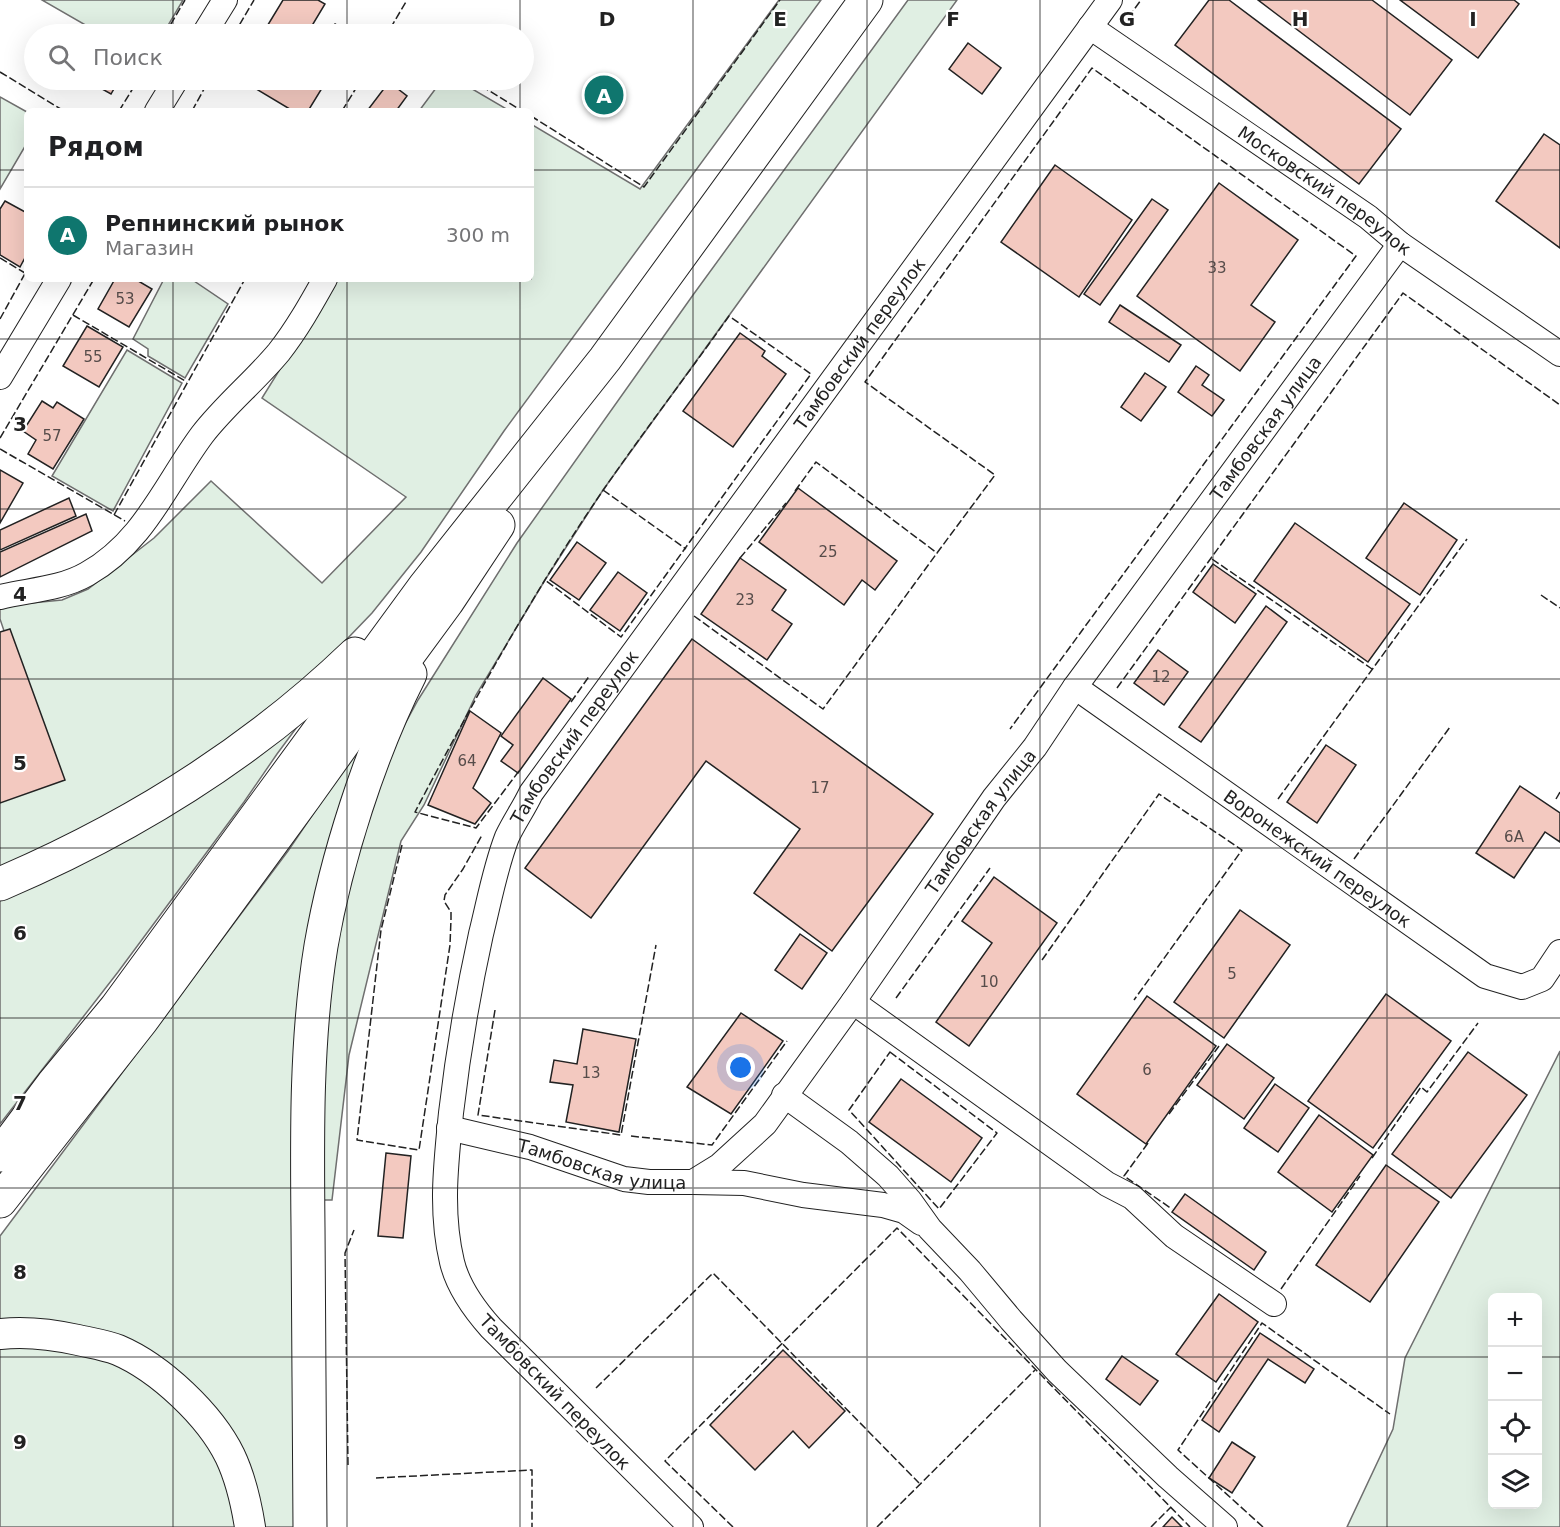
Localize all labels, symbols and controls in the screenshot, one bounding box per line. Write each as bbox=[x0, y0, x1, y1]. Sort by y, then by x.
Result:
text: D bbox=[599, 7, 615, 31]
text: E bbox=[773, 7, 787, 31]
text: F bbox=[946, 7, 960, 31]
text: G bbox=[1119, 7, 1135, 31]
text: H bbox=[1292, 7, 1308, 31]
text: I bbox=[1469, 7, 1477, 31]
search box bbox=[24, 24, 534, 90]
icon: search bbox=[45, 41, 78, 74]
text: Поиск bbox=[93, 45, 163, 70]
pin: A bbox=[584, 72, 624, 118]
street label: Московский переулок bbox=[1234, 121, 1416, 259]
text: Рядом bbox=[48, 132, 144, 162]
text: Репнинский рынок bbox=[105, 211, 344, 236]
text: A bbox=[60, 223, 75, 247]
text: 300 m bbox=[446, 223, 510, 247]
text: Магазин bbox=[105, 236, 194, 260]
street label: Тамбовский переулок bbox=[789, 253, 929, 434]
house number: 33 bbox=[1207, 259, 1227, 277]
house number: 53 bbox=[115, 290, 135, 308]
house number: 55 bbox=[83, 348, 103, 366]
street label: Тамбовская улица bbox=[1205, 351, 1325, 505]
text: 3 bbox=[13, 412, 27, 436]
house number: 57 bbox=[42, 427, 62, 445]
house number: 25 bbox=[818, 543, 838, 561]
text: 4 bbox=[13, 582, 27, 606]
house number: 23 bbox=[735, 591, 755, 609]
street label: Тамбовский переулок bbox=[505, 646, 642, 828]
house number: 12 bbox=[1151, 668, 1171, 686]
street label: Тамбовская улица bbox=[920, 745, 1040, 898]
text: 5 bbox=[13, 751, 27, 775]
house number: 64 bbox=[457, 752, 477, 770]
house number: 17 bbox=[810, 779, 830, 797]
street label: Воронежский переулок bbox=[1220, 785, 1416, 931]
house number: 6А bbox=[1504, 828, 1525, 846]
text: 6 bbox=[13, 921, 27, 945]
house number: 5 bbox=[1227, 965, 1237, 983]
house number: 10 bbox=[979, 973, 999, 991]
your location bbox=[726, 1053, 755, 1082]
house number: 6 bbox=[1142, 1061, 1152, 1079]
house number: 13 bbox=[581, 1064, 601, 1082]
text: 7 bbox=[13, 1091, 27, 1115]
street label: Тамбовская улица bbox=[515, 1134, 686, 1193]
text: 8 bbox=[13, 1260, 27, 1284]
map controls bbox=[1488, 1293, 1542, 1509]
button: + bbox=[1488, 1293, 1542, 1347]
street label: Тамбовский переулок bbox=[475, 1309, 635, 1474]
button: − bbox=[1488, 1347, 1542, 1401]
button: locate bbox=[1488, 1401, 1542, 1455]
text: 9 bbox=[13, 1430, 27, 1454]
button: layers bbox=[1488, 1455, 1542, 1509]

